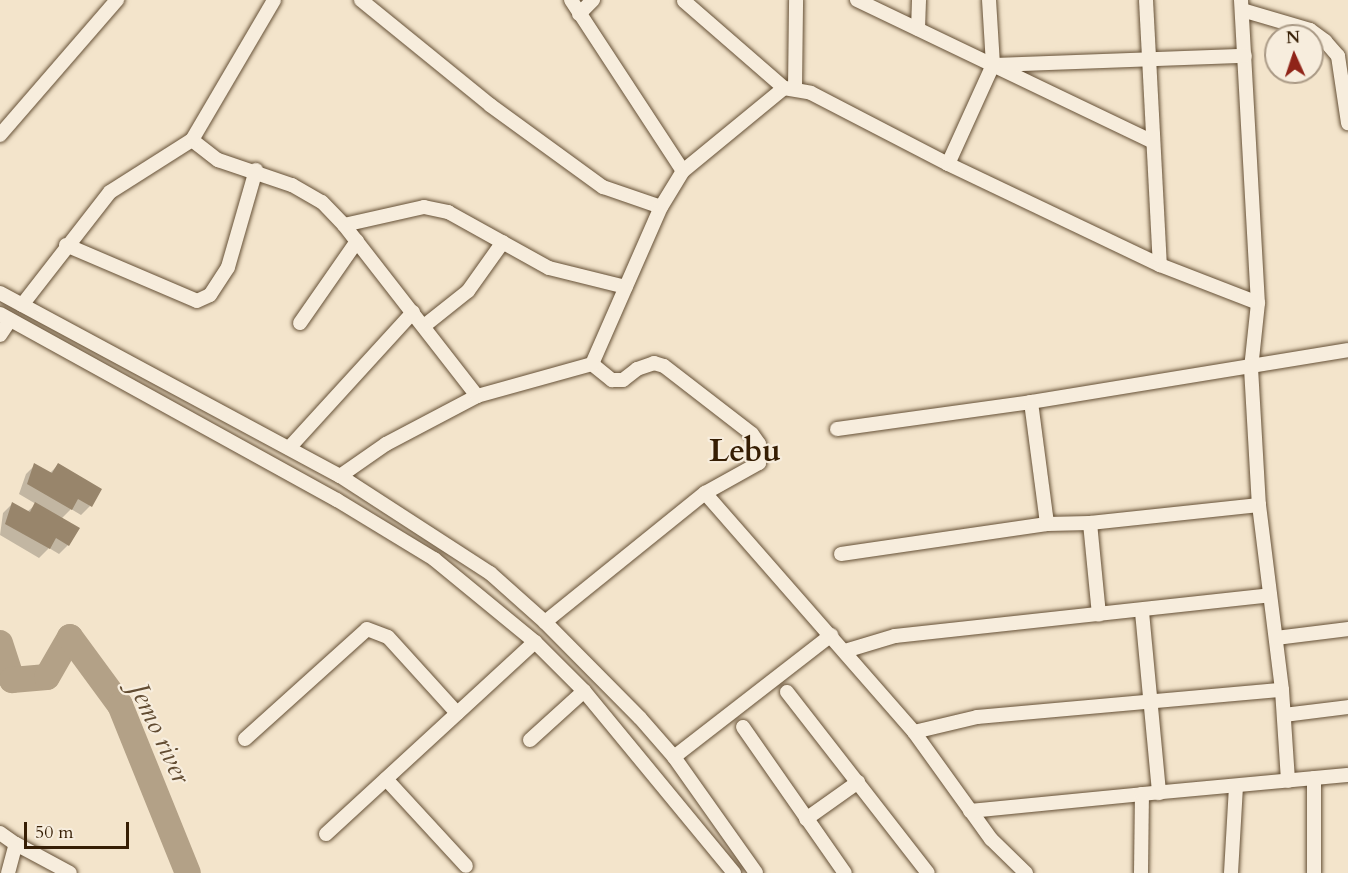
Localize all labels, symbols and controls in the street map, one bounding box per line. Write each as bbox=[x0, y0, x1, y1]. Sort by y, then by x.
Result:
north arrow bbox=[1264, 24, 1324, 84]
text: N bbox=[1286, 27, 1301, 49]
district label: Lebu bbox=[709, 432, 781, 470]
water label: Jemo river bbox=[123, 678, 197, 788]
scale bar bbox=[27, 810, 132, 848]
text: 50 m bbox=[35, 820, 74, 845]

